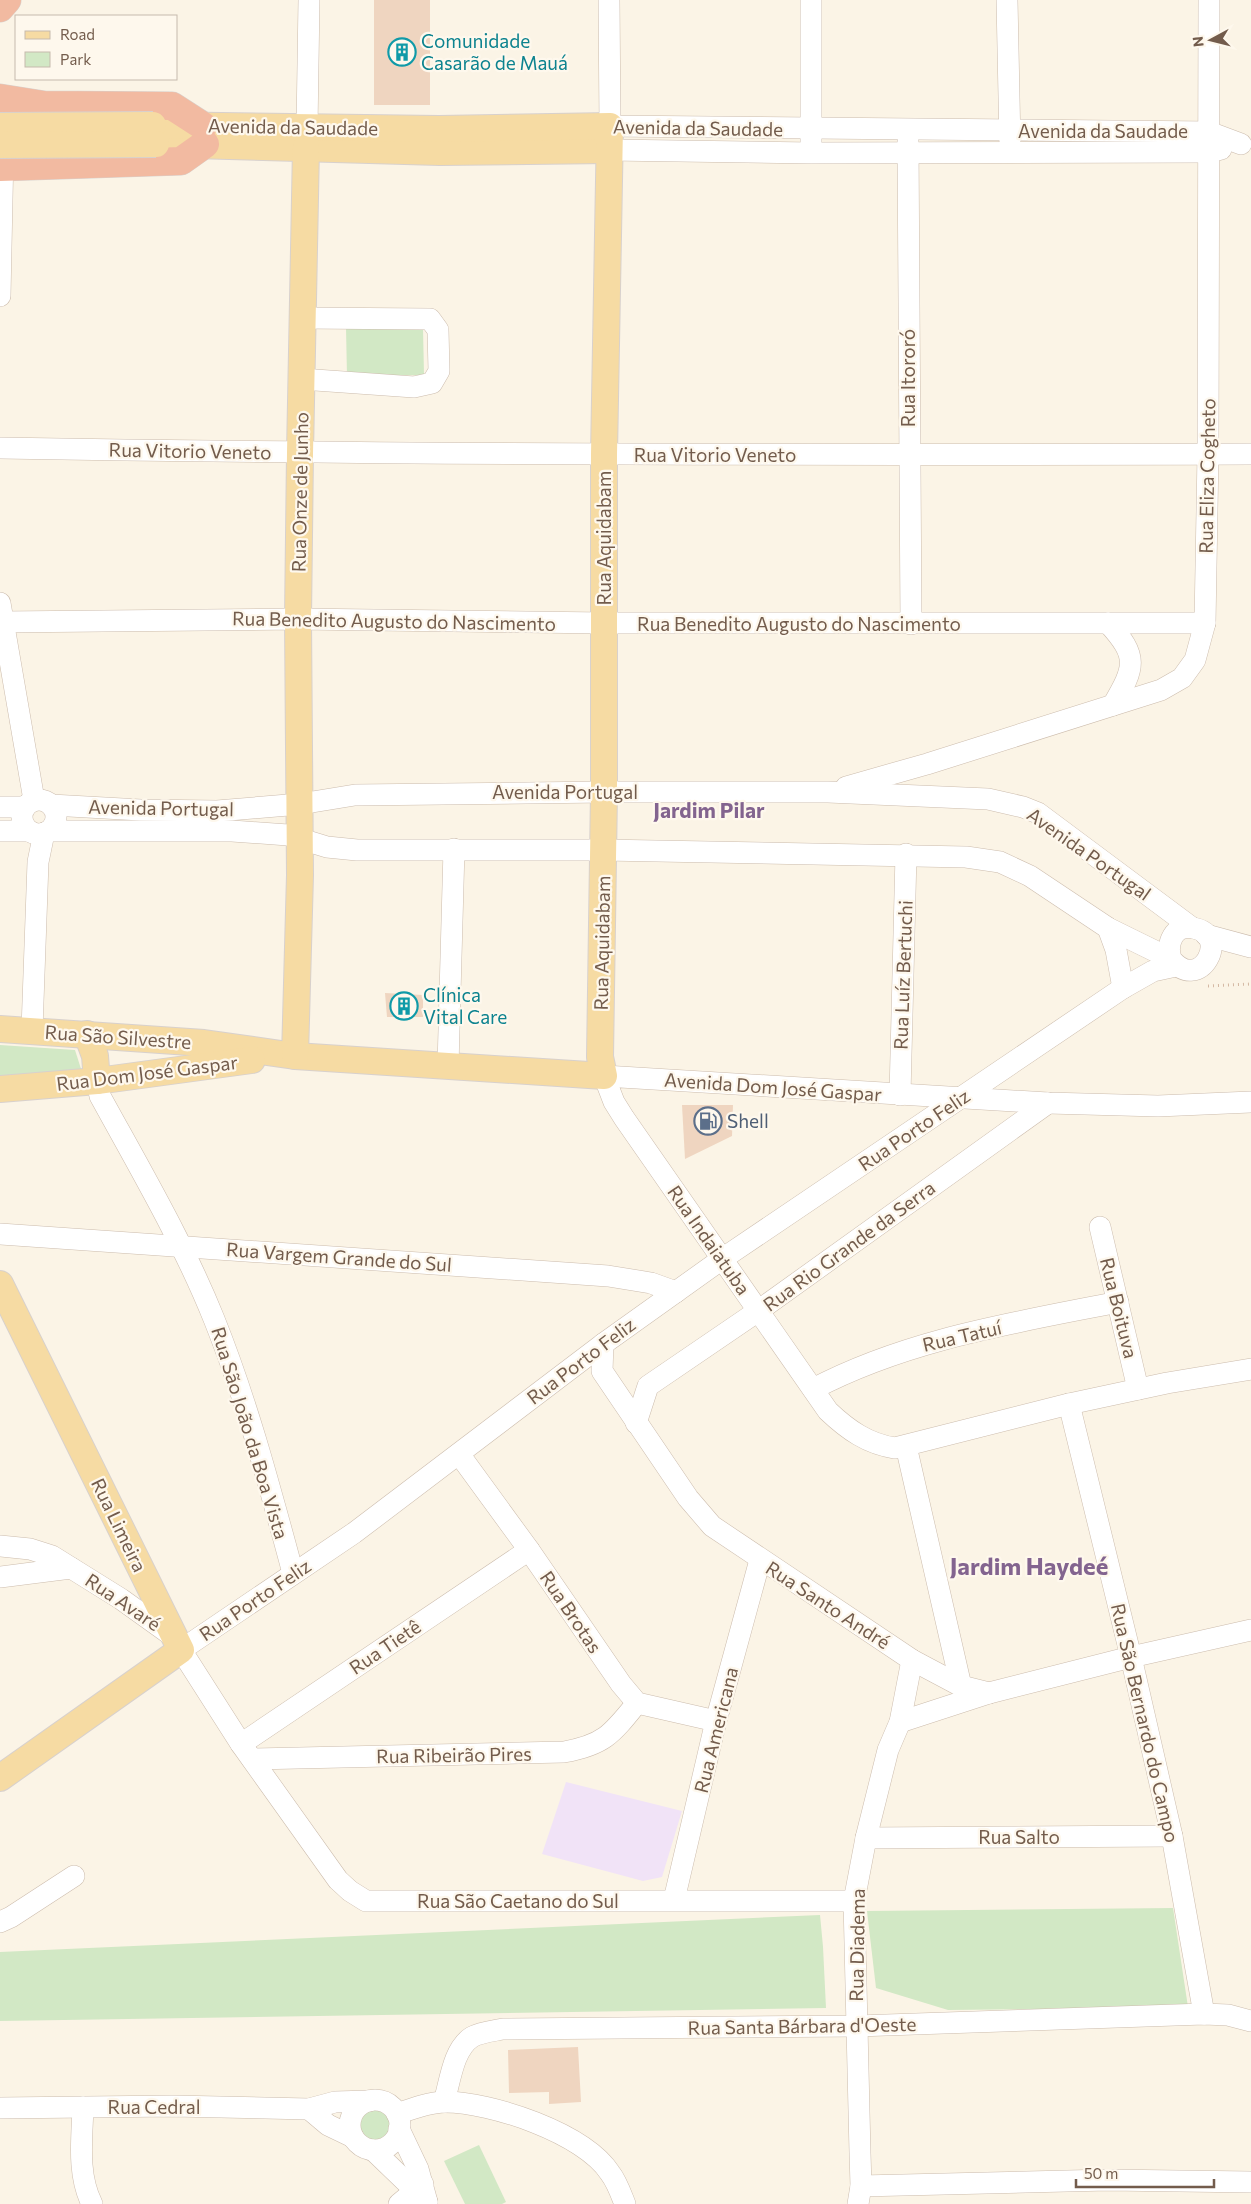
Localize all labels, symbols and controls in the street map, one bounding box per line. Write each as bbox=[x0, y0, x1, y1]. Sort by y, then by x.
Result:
legend bbox=[15, 15, 178, 80]
north arrow bbox=[1186, 15, 1236, 65]
text: Road bbox=[60, 25, 95, 43]
place label: Comunidade Casarão de Mauá bbox=[421, 29, 568, 74]
text: N bbox=[1189, 35, 1207, 48]
building icon: Comunidade Casarão de Mauá bbox=[387, 37, 417, 67]
text: Park bbox=[60, 50, 91, 68]
street label: Avenida da Saudade bbox=[208, 114, 378, 139]
street label: Avenida da Saudade bbox=[613, 115, 783, 140]
street label: Avenida da Saudade bbox=[1018, 119, 1188, 142]
street label: Rua Itororó bbox=[896, 329, 919, 427]
street label: Rua Eliza Cogheto bbox=[1194, 398, 1219, 554]
street label: Rua Onze de Junho bbox=[287, 412, 312, 572]
street label: Rua Vitorio Veneto bbox=[108, 438, 272, 463]
street label: Rua Vitorio Veneto bbox=[634, 443, 796, 466]
street label: Rua Aquidabam bbox=[592, 471, 615, 605]
street label: Rua Benedito Augusto do Nascimento bbox=[232, 606, 556, 635]
street label: Rua Benedito Augusto do Nascimento bbox=[637, 612, 961, 635]
street label: Avenida Portugal bbox=[492, 780, 638, 803]
street label: Avenida Portugal bbox=[88, 795, 234, 820]
district label: Jardim Pilar bbox=[653, 797, 765, 822]
street label: Avenida Portugal bbox=[1023, 802, 1156, 905]
street label: Rua Aquidabam bbox=[589, 875, 614, 1011]
street label: Rua Luíz Bertuchi bbox=[888, 900, 917, 1050]
place label: Clínica Vital Care bbox=[423, 983, 507, 1028]
building icon: Clínica Vital Care bbox=[389, 991, 419, 1021]
street label: Rua São Silvestre bbox=[44, 1020, 192, 1053]
street label: Rua Dom José Gaspar bbox=[55, 1050, 239, 1095]
street label: Avenida Dom José Gaspar bbox=[664, 1067, 883, 1106]
street label: Rua Porto Feliz bbox=[854, 1084, 974, 1175]
fuel station icon: Shell bbox=[693, 1106, 723, 1136]
place label: Shell bbox=[727, 1109, 769, 1132]
street label: Rua Rio Grande da Serra bbox=[758, 1175, 939, 1316]
street label: Rua Indaiatuba bbox=[663, 1181, 756, 1299]
street label: Rua Vargem Grande do Sul bbox=[225, 1237, 453, 1276]
street label: Rua Boituva bbox=[1096, 1255, 1143, 1361]
street label: Rua Porto Feliz bbox=[522, 1312, 639, 1409]
street label: Rua Tatuí bbox=[920, 1315, 1005, 1356]
street label: Rua São João da Boa Vista bbox=[207, 1324, 294, 1542]
street label: Rua Limeira bbox=[87, 1474, 152, 1575]
district label: Jardim Haydeé bbox=[950, 1551, 1108, 1580]
street label: Rua Porto Feliz bbox=[195, 1554, 315, 1645]
street label: Rua Santo André bbox=[762, 1556, 895, 1653]
street label: Rua Brotas bbox=[536, 1566, 607, 1657]
street label: Rua Avaré bbox=[81, 1568, 165, 1635]
street label: Rua São Bernardo do Campo bbox=[1107, 1601, 1184, 1845]
street label: Rua Tietê bbox=[345, 1614, 425, 1679]
street label: Rua Americana bbox=[689, 1664, 742, 1795]
street label: Rua Ribeirão Pires bbox=[376, 1742, 532, 1767]
street label: Rua Salto bbox=[978, 1825, 1060, 1848]
street label: Rua Diadema bbox=[844, 1888, 869, 2002]
street label: Rua São Caetano do Sul bbox=[417, 1889, 619, 1912]
street label: Rua Santa Bárbara d'Oeste bbox=[687, 2012, 916, 2039]
street label: Rua Cedral bbox=[108, 2095, 201, 2118]
scale bar bbox=[1076, 2156, 1214, 2188]
text: 50 m bbox=[1084, 2164, 1118, 2182]

